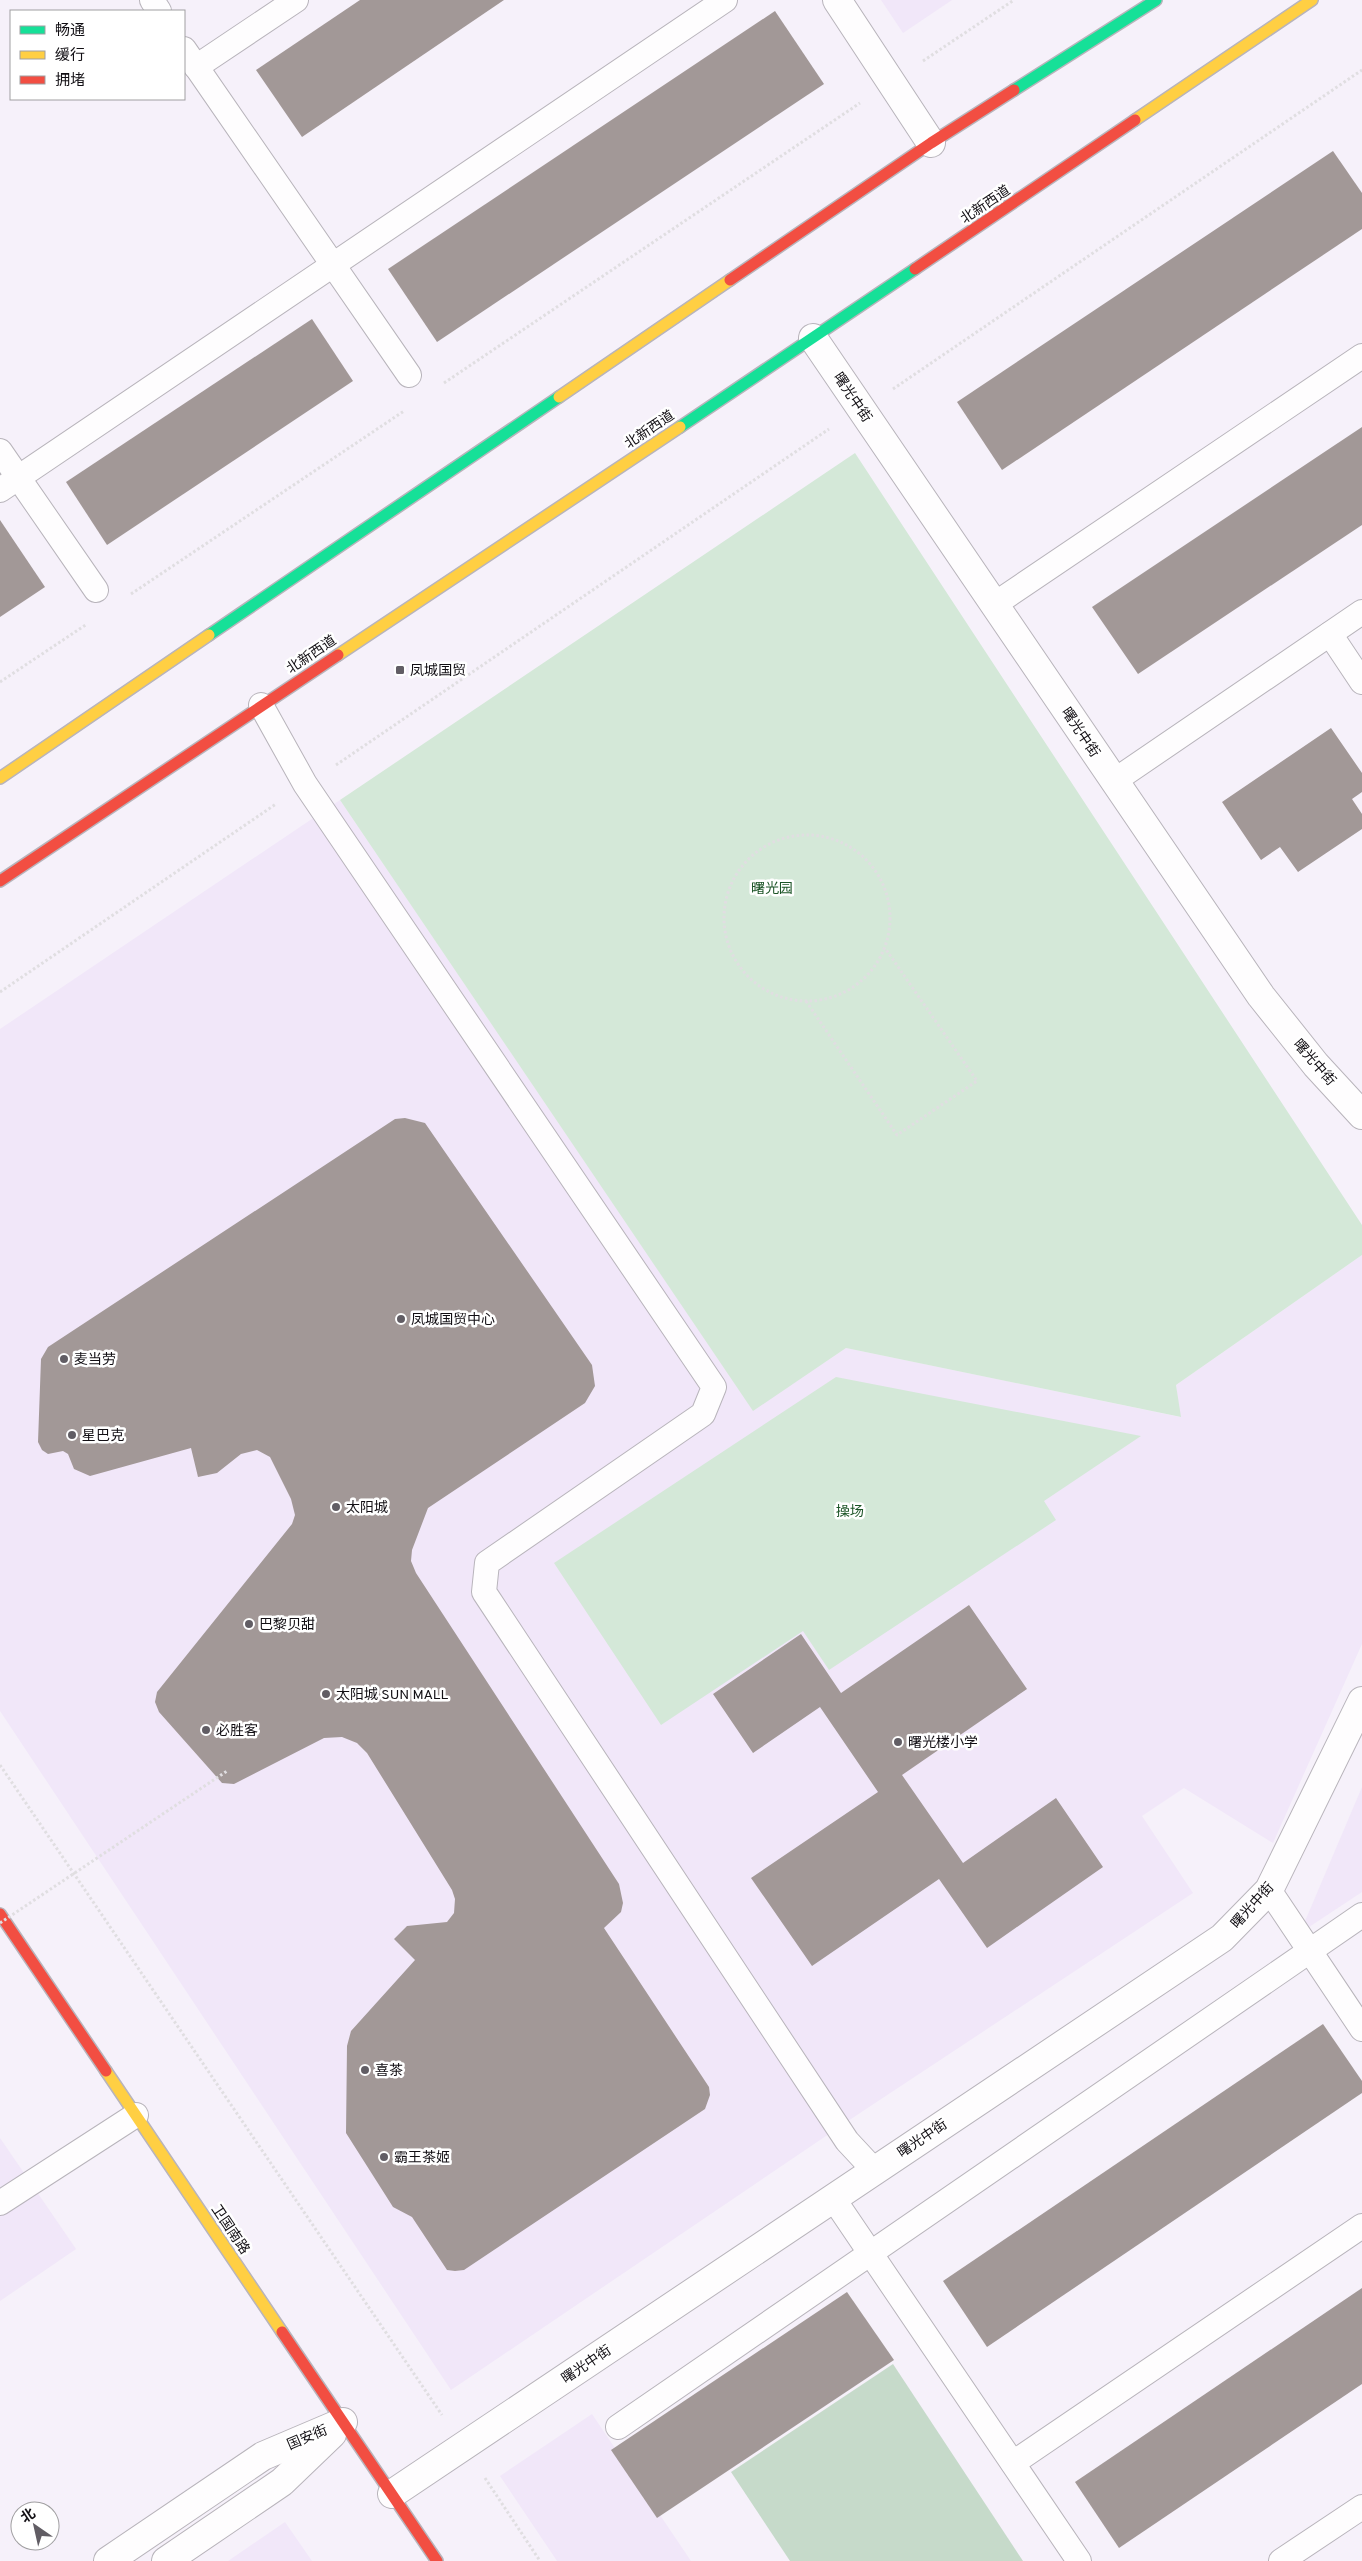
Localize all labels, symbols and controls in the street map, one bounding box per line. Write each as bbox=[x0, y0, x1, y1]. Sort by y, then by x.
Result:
legend bbox=[10, 10, 185, 100]
text: 畅通 bbox=[55, 22, 85, 41]
text: 缓行 bbox=[55, 47, 85, 66]
text: 拥堵 bbox=[55, 72, 85, 91]
street label: 北新西道 bbox=[957, 182, 1014, 228]
street label: 曙光中街 bbox=[829, 370, 874, 426]
street label: 北新西道 bbox=[621, 407, 678, 453]
street label: 北新西道 bbox=[283, 632, 340, 678]
place label: 凤城国贸 bbox=[410, 663, 466, 680]
marker: 凤城国贸 bbox=[394, 664, 406, 676]
street label: 曙光中街 bbox=[1057, 705, 1102, 761]
park label: 曙光园 bbox=[751, 881, 793, 898]
street label: 曙光中街 bbox=[1289, 1036, 1339, 1090]
place label: 凤城国贸中心 bbox=[411, 1312, 495, 1329]
marker: 凤城国贸中心 bbox=[395, 1313, 407, 1325]
place label: 麦当劳 bbox=[74, 1352, 116, 1369]
marker: 麦当劳 bbox=[58, 1353, 70, 1365]
place label: 星巴克 bbox=[82, 1428, 124, 1445]
marker: 星巴克 bbox=[66, 1429, 78, 1441]
place label: 太阳城 bbox=[346, 1500, 388, 1517]
marker: 太阳城 bbox=[330, 1501, 342, 1513]
park label: 操场 bbox=[836, 1504, 864, 1521]
place label: 巴黎贝甜 bbox=[259, 1617, 315, 1634]
marker: 巴黎贝甜 bbox=[243, 1618, 255, 1630]
place label: 太阳城 SUN MALL bbox=[336, 1687, 449, 1704]
marker: 太阳城 SUN MALL bbox=[320, 1688, 332, 1700]
place label: 必胜客 bbox=[216, 1722, 258, 1740]
marker: 必胜客 bbox=[200, 1724, 212, 1736]
place label: 曙光楼小学 bbox=[908, 1735, 978, 1752]
marker: 曙光楼小学 bbox=[892, 1736, 904, 1748]
street label: 曙光中街 bbox=[1228, 1880, 1278, 1932]
place label: 喜茶 bbox=[375, 2063, 403, 2080]
marker: 喜茶 bbox=[359, 2064, 371, 2076]
street label: 曙光中街 bbox=[895, 2117, 951, 2162]
place label: 霸王茶姬 bbox=[394, 2149, 450, 2167]
marker: 霸王茶姬 bbox=[378, 2151, 390, 2163]
street label: 卫国南路 bbox=[207, 2202, 252, 2258]
street label: 曙光中街 bbox=[559, 2343, 615, 2388]
street label: 国安街 bbox=[285, 2422, 330, 2454]
north arrow bbox=[10, 2501, 60, 2551]
text: 北 bbox=[18, 2506, 39, 2527]

